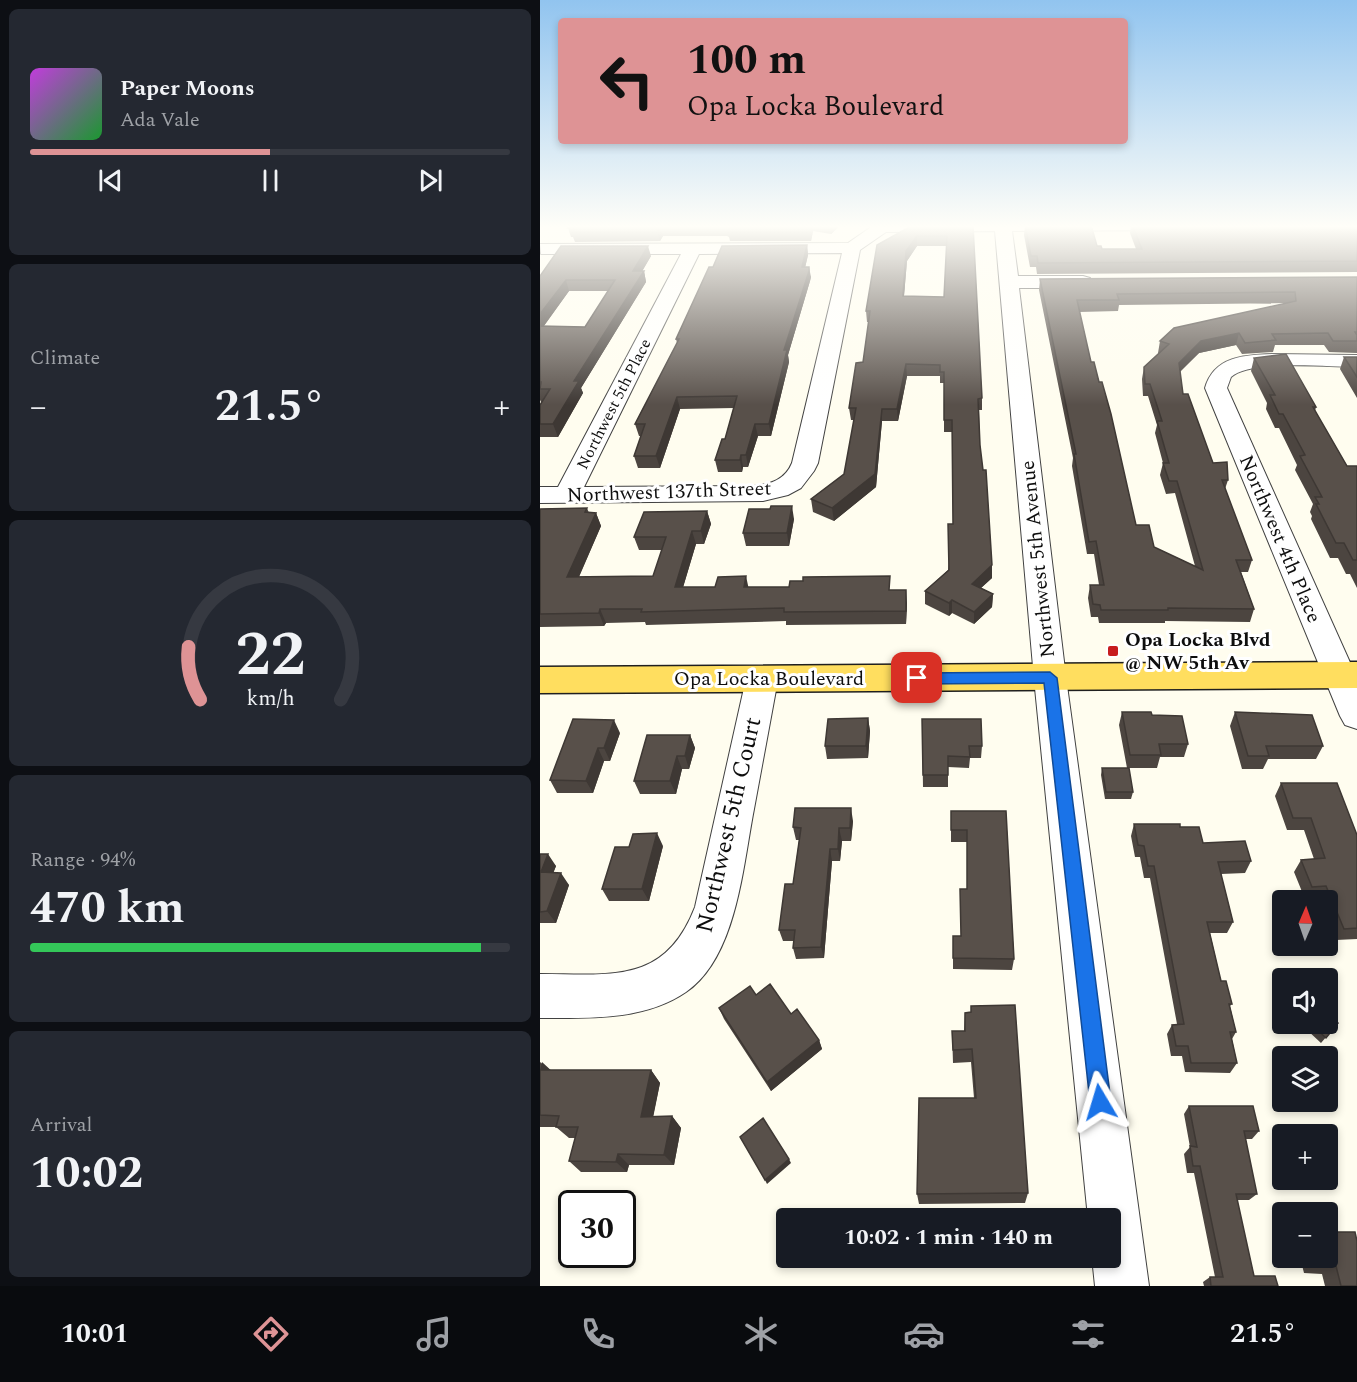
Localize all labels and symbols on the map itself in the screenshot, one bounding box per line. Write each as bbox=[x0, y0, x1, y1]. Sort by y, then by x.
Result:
street label: Northwest 5th Place bbox=[571, 334, 657, 474]
street label: Northwest 4th Place bbox=[1231, 450, 1329, 628]
street label: Northwest 5th Avenue bbox=[1013, 459, 1063, 659]
street label: Northwest 137th Street bbox=[566, 473, 772, 511]
place label: Opa Locka Blvd @ NW 5th Av bbox=[1125, 625, 1271, 678]
marker: Opa Locka Blvd @ NW 5th Av bbox=[1106, 644, 1120, 658]
pin bbox=[891, 652, 942, 703]
street label: Opa Locka Boulevard bbox=[674, 664, 864, 694]
street label: Northwest 5th Court bbox=[687, 714, 771, 936]
north arrow bbox=[1272, 890, 1338, 956]
position arrow bbox=[1068, 1070, 1132, 1134]
speed limit sign: 30 bbox=[558, 1190, 636, 1268]

